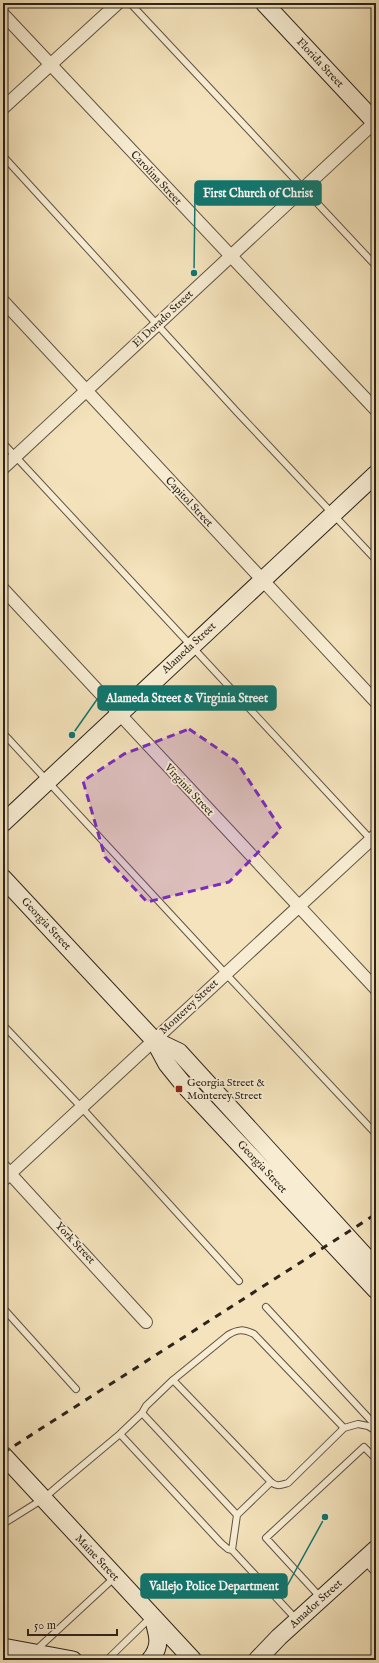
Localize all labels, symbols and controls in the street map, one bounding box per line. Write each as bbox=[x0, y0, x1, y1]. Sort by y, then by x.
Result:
street label: Florida Street bbox=[293, 35, 347, 91]
street label: Carolina Street bbox=[127, 148, 185, 208]
callout: First Church of Christ bbox=[195, 181, 321, 205]
text: First Church of Christ bbox=[203, 186, 314, 201]
street label: El Dorado Street bbox=[130, 287, 196, 351]
street label: Capitol Street bbox=[162, 474, 216, 530]
street label: Alameda Street bbox=[158, 619, 219, 677]
callout: Alameda Street & Virginia Street bbox=[98, 686, 276, 710]
text: Alameda Street & Virginia Street bbox=[105, 691, 269, 707]
street label: Virginia Street bbox=[161, 760, 217, 819]
street label: Georgia Street bbox=[18, 895, 74, 953]
street label: Monterey Street bbox=[157, 976, 221, 1038]
place label: Georgia Street & Monterey Street bbox=[187, 1076, 265, 1103]
marker: Georgia Street & Monterey Street bbox=[174, 1084, 184, 1094]
street label: Georgia Street bbox=[234, 1138, 290, 1196]
street label: York Street bbox=[52, 1219, 98, 1267]
street label: Maine Street bbox=[72, 1532, 122, 1584]
callout: Vallejo Police Department bbox=[141, 1574, 287, 1598]
street label: Amador Street bbox=[286, 1576, 345, 1632]
text: Vallejo Police Department bbox=[148, 1579, 280, 1595]
scale bar bbox=[28, 1611, 117, 1637]
text: 50 m bbox=[34, 1618, 56, 1633]

